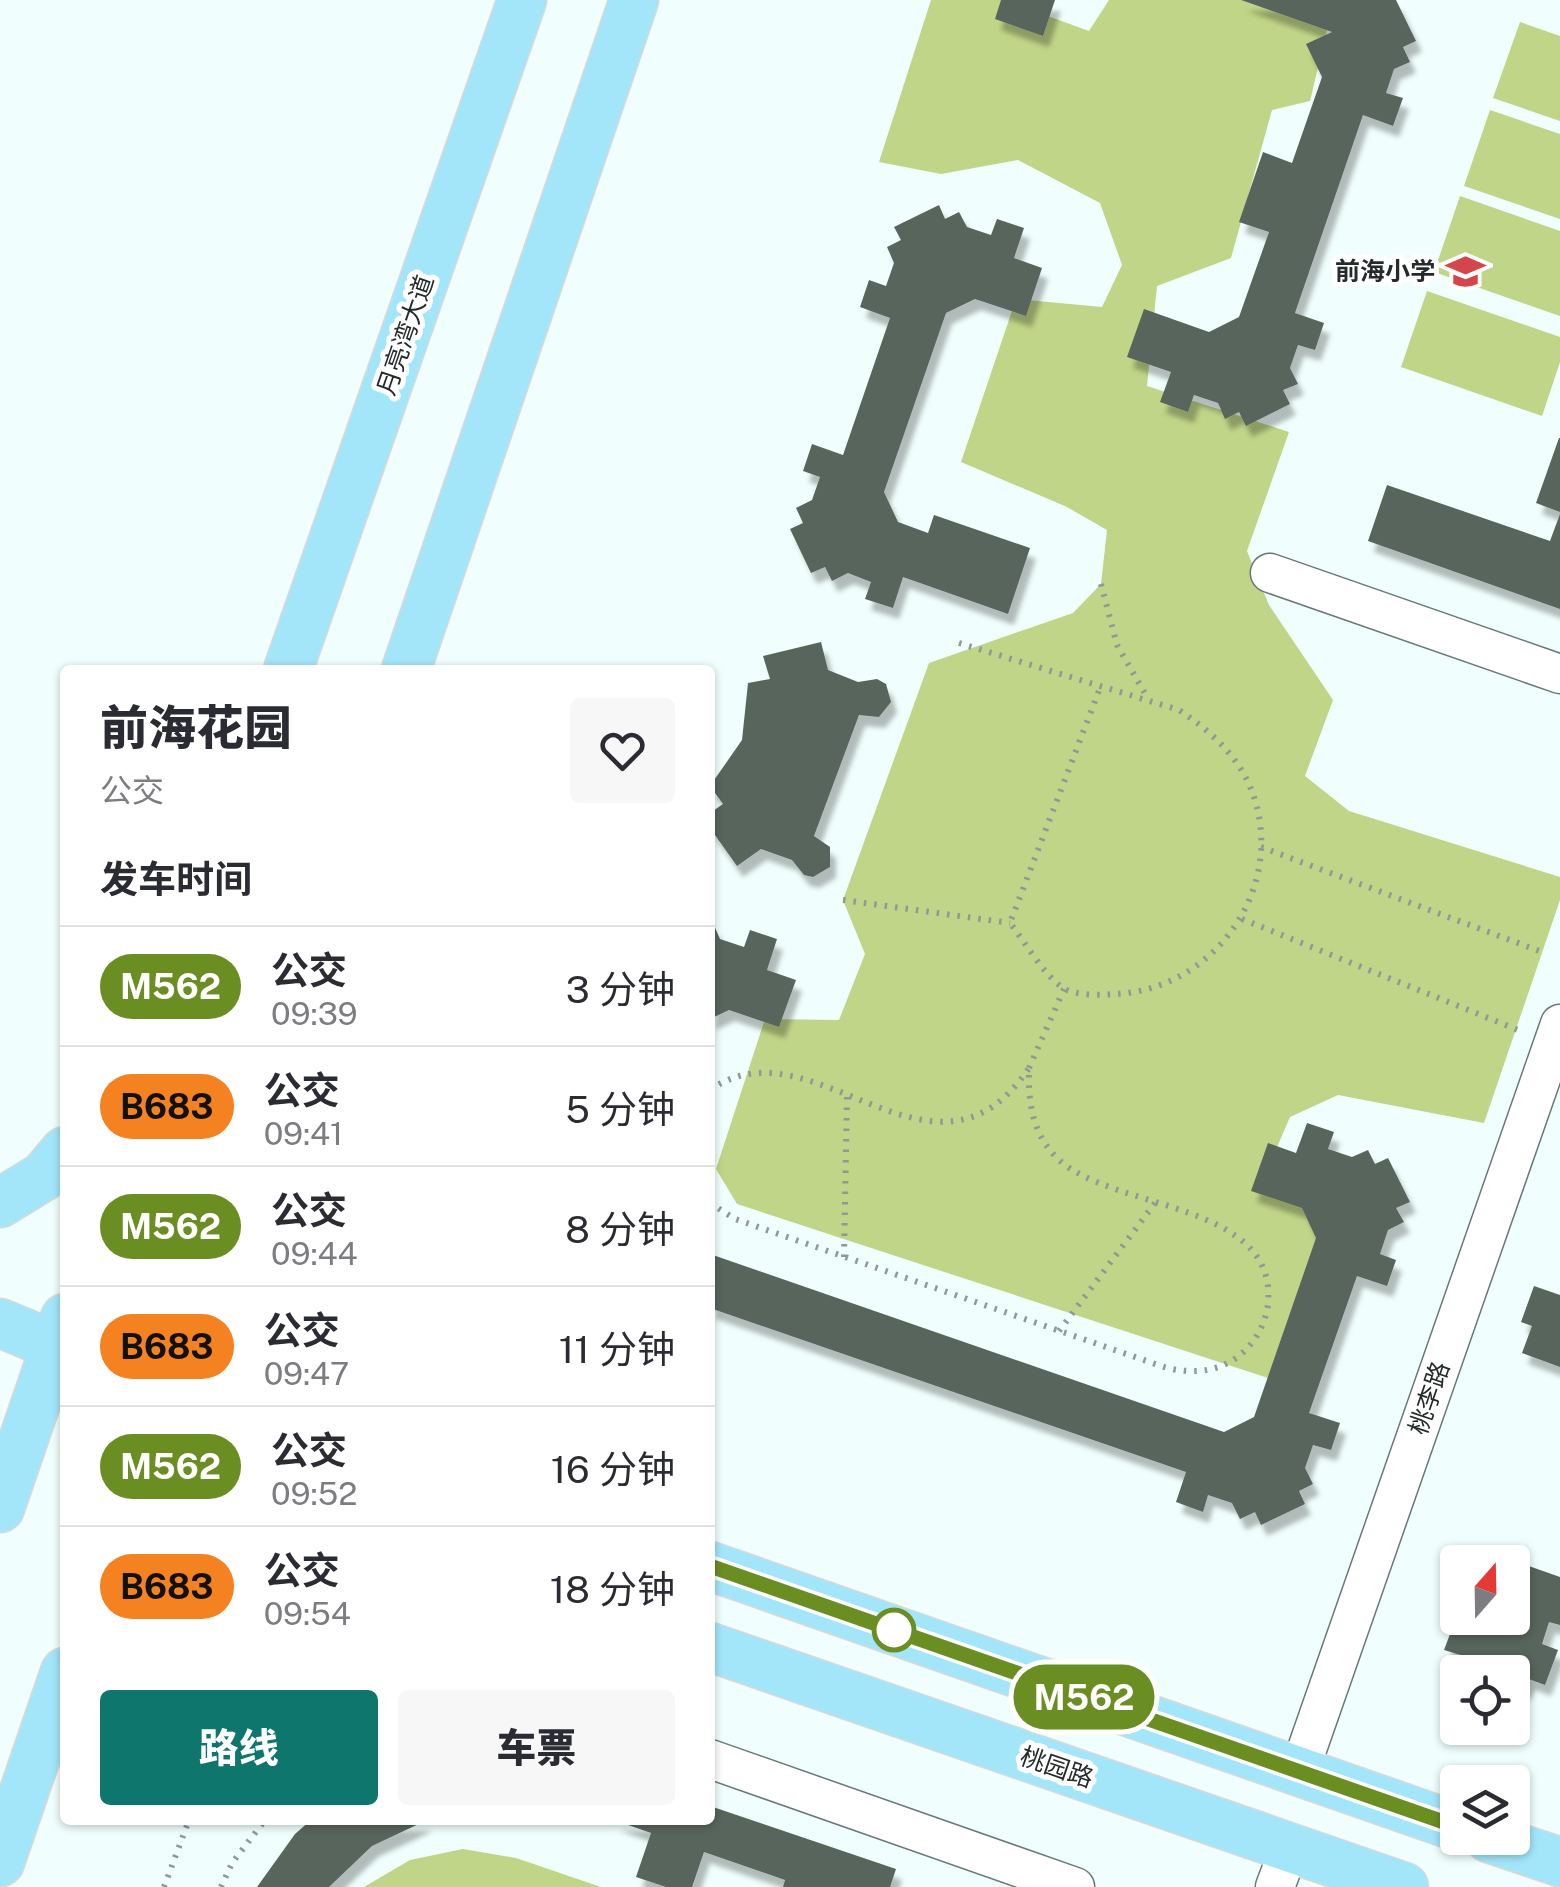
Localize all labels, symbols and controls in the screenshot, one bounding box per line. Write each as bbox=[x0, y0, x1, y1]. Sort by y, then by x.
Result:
school or university icon: 前海小学 bbox=[1444, 250, 1486, 292]
place label: 前海小学 bbox=[1335, 256, 1435, 286]
street label: 月亮湾大道 bbox=[370, 271, 440, 399]
button: heart bbox=[570, 698, 675, 803]
text: 前海花园 bbox=[100, 699, 292, 756]
text: 公交 bbox=[100, 772, 164, 809]
text: 发车时间 bbox=[100, 857, 252, 902]
text: 公交 bbox=[271, 948, 347, 993]
text: M562 bbox=[120, 966, 221, 1007]
text: 3 分钟 bbox=[566, 967, 675, 1012]
text: 09:39 bbox=[271, 995, 358, 1032]
text: 公交 bbox=[264, 1068, 340, 1113]
text: B683 bbox=[120, 1086, 214, 1127]
text: 5 分钟 bbox=[565, 1087, 675, 1132]
text: 09:41 bbox=[264, 1115, 343, 1152]
text: 公交 bbox=[271, 1188, 347, 1233]
text: M562 bbox=[120, 1206, 221, 1247]
text: 8 分钟 bbox=[565, 1207, 675, 1252]
text: 09:44 bbox=[271, 1235, 358, 1272]
text: 公交 bbox=[264, 1308, 340, 1353]
text: B683 bbox=[120, 1326, 214, 1367]
text: 11 分钟 bbox=[559, 1327, 675, 1372]
text: 09:47 bbox=[264, 1355, 349, 1392]
street label: 桃李路 bbox=[1403, 1358, 1455, 1438]
text: 公交 bbox=[271, 1428, 347, 1473]
text: M562 bbox=[120, 1446, 221, 1487]
text: 16 分钟 bbox=[551, 1447, 675, 1492]
text: 09:52 bbox=[271, 1475, 357, 1512]
north arrow bbox=[1440, 1545, 1530, 1635]
map controls bbox=[1440, 1545, 1530, 1855]
text: 公交 bbox=[264, 1548, 340, 1593]
text: B683 bbox=[120, 1566, 214, 1607]
text: 18 分钟 bbox=[550, 1567, 675, 1612]
text: 09:54 bbox=[264, 1595, 351, 1632]
unlabelled marker bbox=[873, 1609, 915, 1651]
button: locate bbox=[1440, 1655, 1530, 1745]
line badge: M562 bbox=[1014, 1664, 1154, 1730]
text: M562 bbox=[1033, 1677, 1135, 1718]
button: 路线 bbox=[100, 1690, 378, 1805]
button: 车票 bbox=[398, 1690, 675, 1805]
street label: 桃园路 bbox=[1017, 1741, 1097, 1793]
button: layers bbox=[1440, 1765, 1530, 1855]

